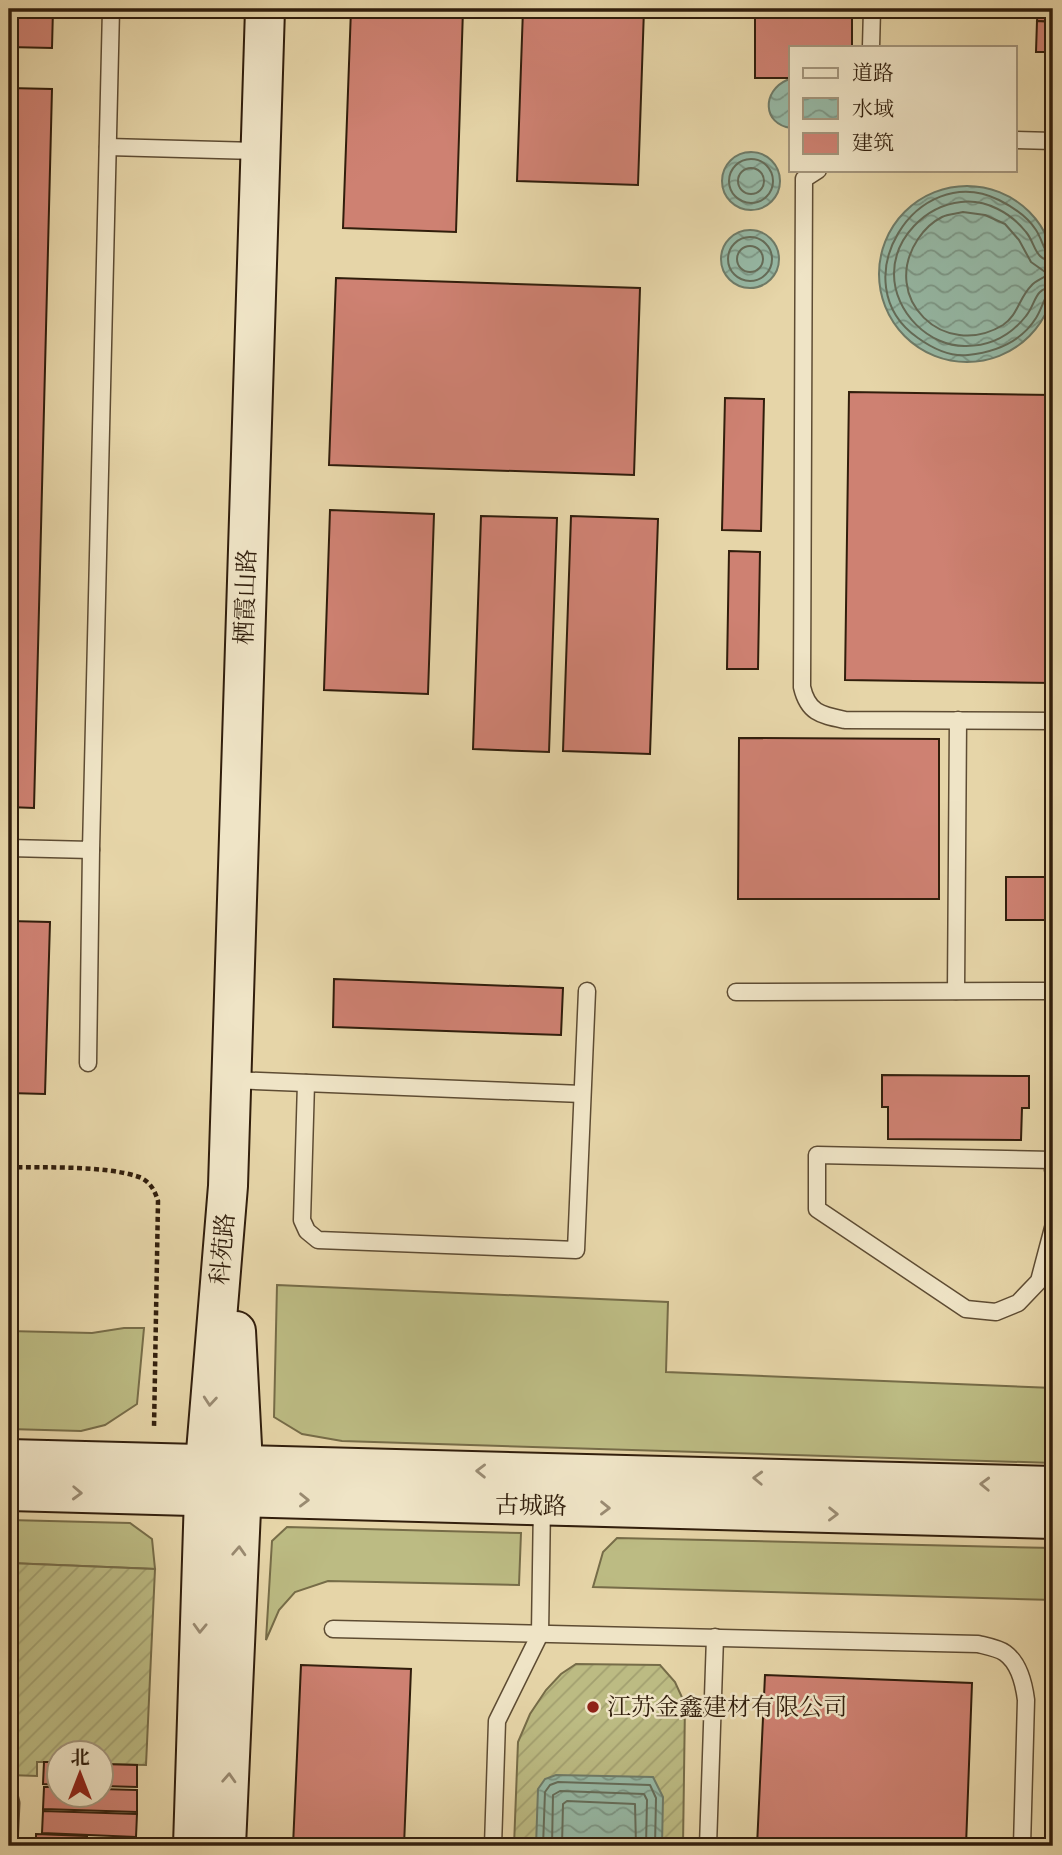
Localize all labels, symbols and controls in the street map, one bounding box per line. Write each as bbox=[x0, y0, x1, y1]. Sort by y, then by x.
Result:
legend bbox=[789, 46, 1016, 172]
text: 道路 bbox=[852, 59, 894, 88]
text: 水域 bbox=[852, 95, 894, 124]
text: 建筑 bbox=[852, 129, 894, 158]
street label: 栖霞山路 bbox=[228, 548, 264, 646]
street label: 科苑路 bbox=[203, 1212, 243, 1286]
one-way arrow bbox=[203, 1396, 218, 1407]
one-way arrow bbox=[475, 1463, 486, 1478]
one-way arrow bbox=[752, 1470, 762, 1486]
one-way arrow bbox=[979, 1476, 990, 1492]
one-way arrow bbox=[72, 1485, 83, 1501]
street label: 古城路 bbox=[495, 1489, 567, 1523]
one-way arrow bbox=[300, 1492, 310, 1508]
one-way arrow bbox=[600, 1500, 611, 1515]
one-way arrow bbox=[827, 1506, 838, 1521]
one-way arrow bbox=[232, 1545, 247, 1556]
one-way arrow bbox=[192, 1623, 207, 1634]
place label: 江苏金鑫建材有限公司 bbox=[607, 1691, 847, 1724]
marker: 江苏金鑫建材有限公司 bbox=[585, 1699, 601, 1715]
north arrow bbox=[46, 1740, 116, 1810]
text: 北 bbox=[70, 1745, 90, 1771]
one-way arrow bbox=[222, 1772, 237, 1783]

